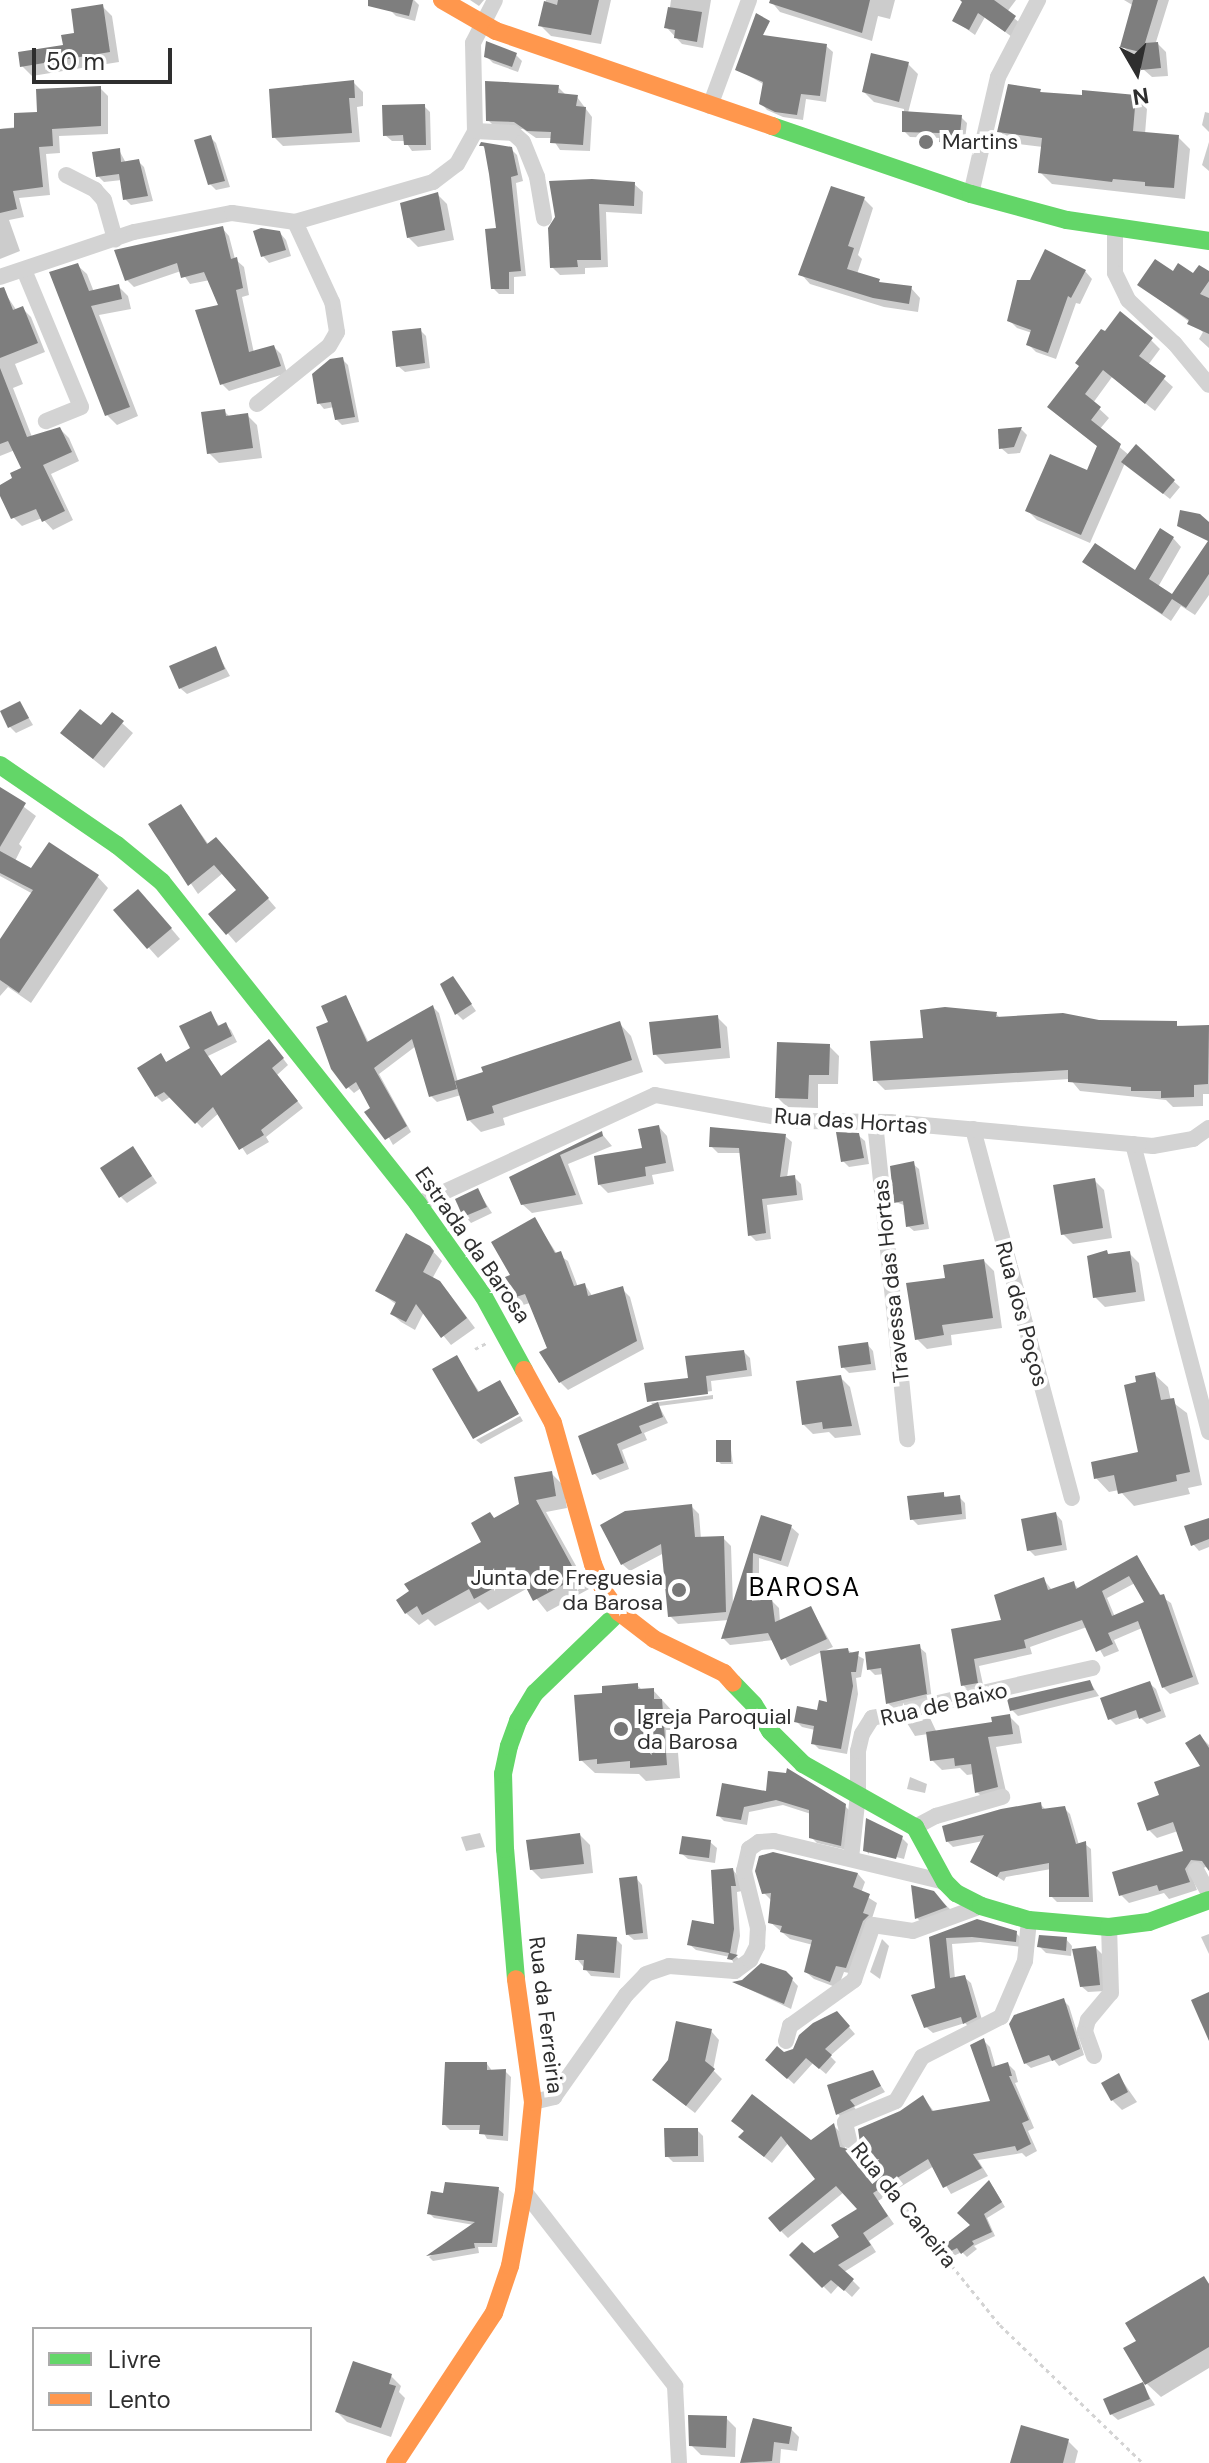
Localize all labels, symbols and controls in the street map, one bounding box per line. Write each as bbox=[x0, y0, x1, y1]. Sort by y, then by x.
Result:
scale bar bbox=[36, 32, 176, 82]
north arrow bbox=[1097, 32, 1177, 112]
text: 50 m bbox=[46, 46, 105, 77]
text: N bbox=[1131, 81, 1151, 112]
place label: Martins bbox=[942, 129, 1018, 155]
marker: Martins bbox=[917, 133, 935, 151]
street label: Rua das Hortas bbox=[773, 1102, 929, 1140]
street label: Estrada da Barosa bbox=[409, 1162, 537, 1328]
street label: Travessa das Hortas bbox=[867, 1178, 915, 1384]
street label: Rua dos Poços bbox=[990, 1239, 1054, 1389]
place label: Junta de Freguesia da Barosa bbox=[471, 1564, 663, 1616]
district label: BAROSA bbox=[749, 1572, 861, 1604]
marker: Junta de Freguesia da Barosa bbox=[670, 1581, 688, 1599]
street label: Rua de Baixo bbox=[878, 1677, 1010, 1731]
place label: Igreja Paroquial da Barosa bbox=[637, 1703, 791, 1754]
marker: Igreja Paroquial da Barosa bbox=[612, 1720, 630, 1738]
street label: Rua da Ferreiria bbox=[523, 1935, 569, 2095]
street label: Rua da Caneira bbox=[845, 2137, 963, 2273]
legend bbox=[32, 2327, 312, 2431]
text: Livre bbox=[108, 2344, 161, 2375]
text: Lento bbox=[108, 2384, 171, 2415]

